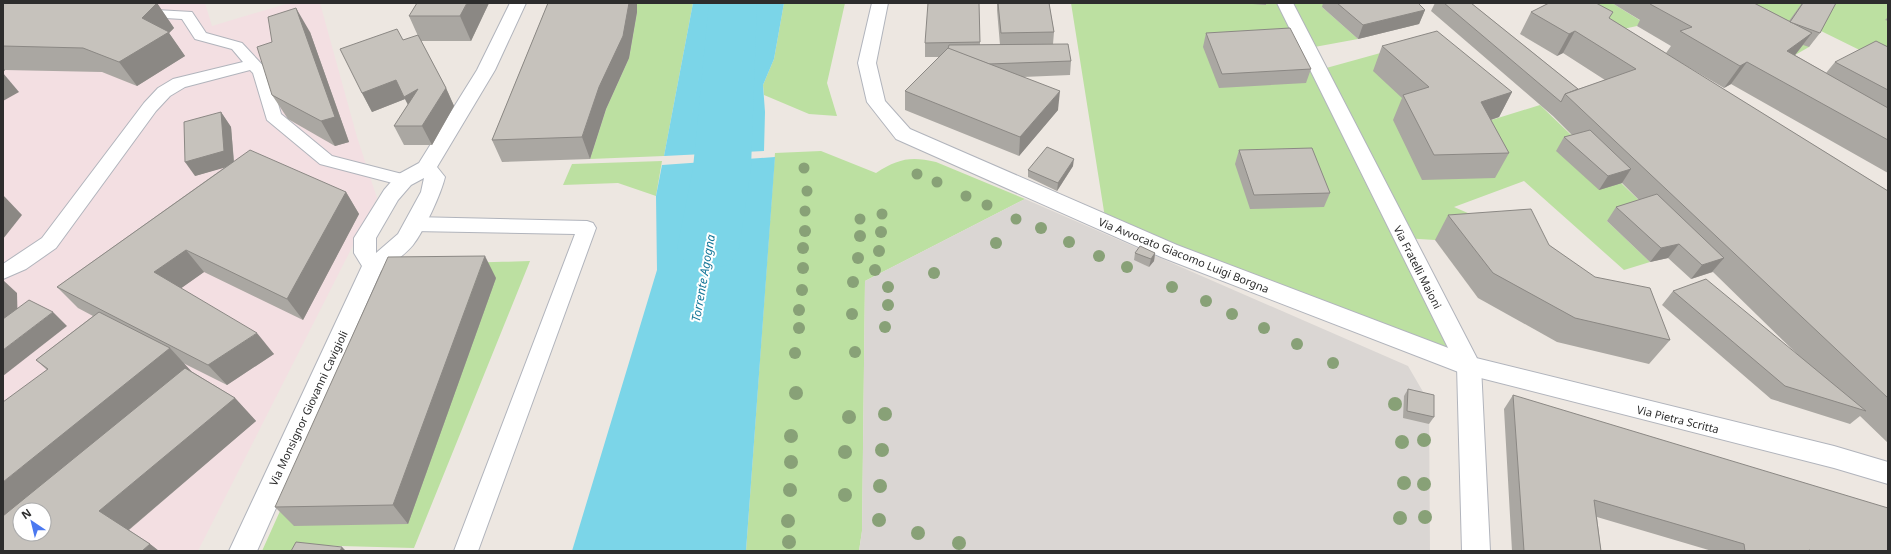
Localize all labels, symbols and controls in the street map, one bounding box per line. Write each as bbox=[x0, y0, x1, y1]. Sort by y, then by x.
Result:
street label: Via Avvocato Giacomo Luigi Borgna bbox=[1096, 214, 1272, 296]
street label: Via Fratelli Maioni bbox=[1391, 223, 1445, 311]
water label: Torrente Agogna bbox=[687, 233, 719, 323]
street label: Via Monsignor Giovanni Cavigioli bbox=[265, 328, 351, 488]
street label: Via Pietra Scritta bbox=[1635, 402, 1721, 436]
north arrow bbox=[12, 502, 52, 542]
text: N bbox=[18, 505, 34, 522]

